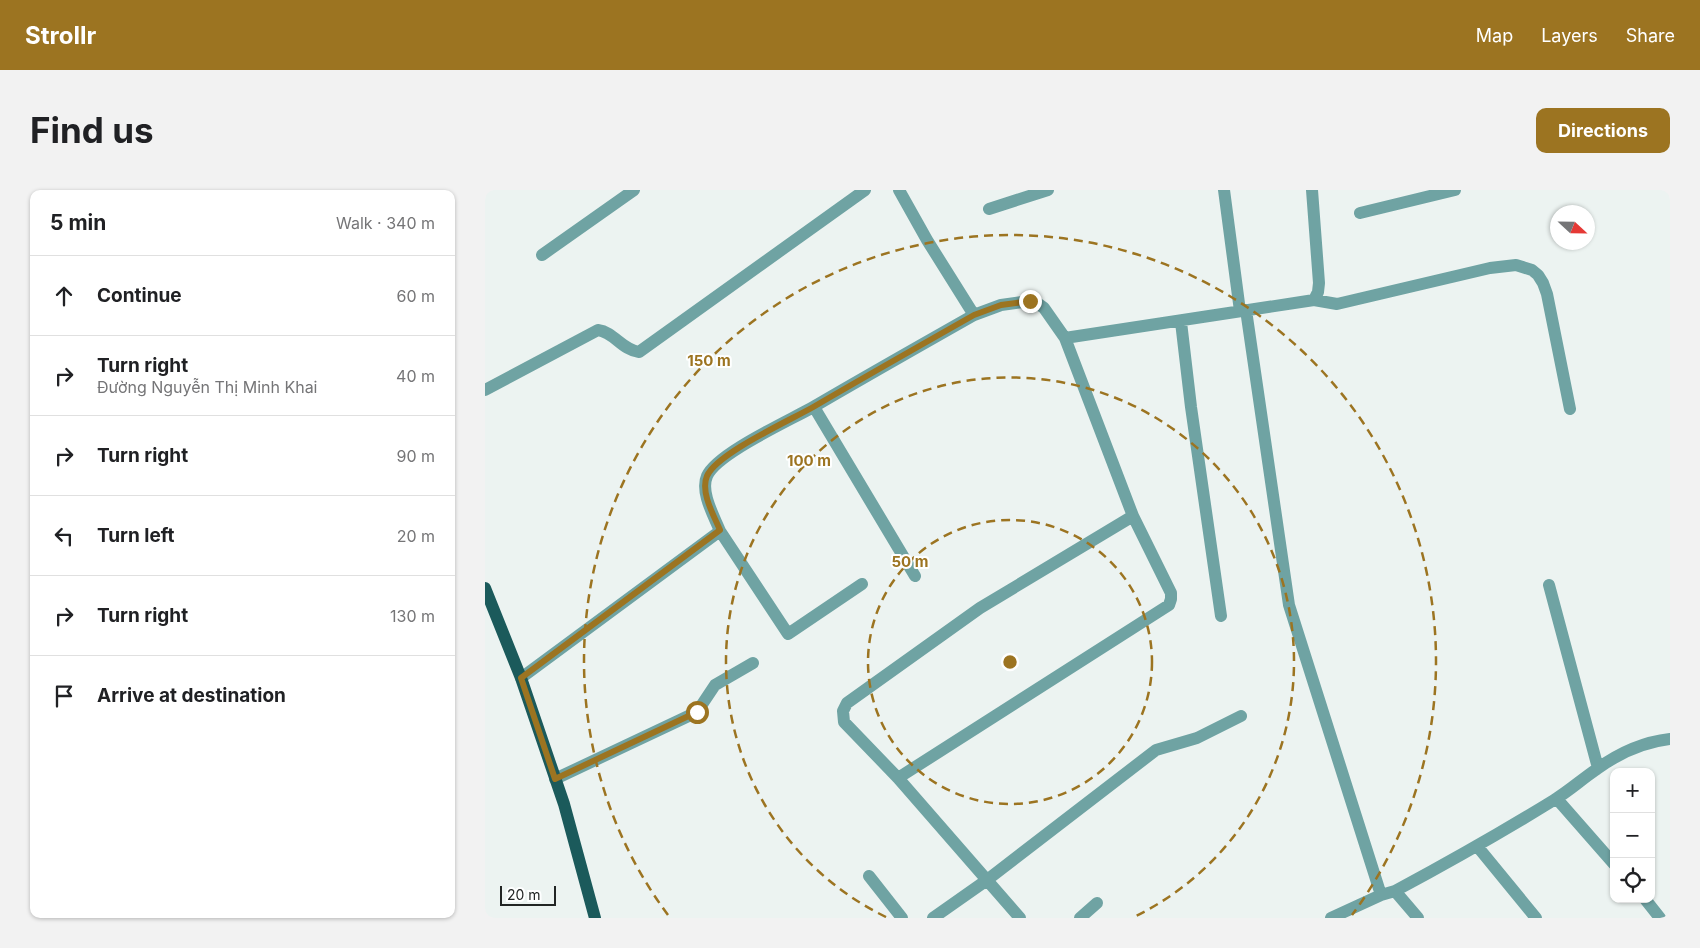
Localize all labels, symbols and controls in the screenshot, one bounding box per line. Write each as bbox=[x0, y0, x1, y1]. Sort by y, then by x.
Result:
text: Strollr bbox=[25, 21, 96, 50]
text: Map bbox=[1476, 25, 1513, 46]
text: Layers bbox=[1541, 25, 1598, 46]
text: Share bbox=[1626, 25, 1675, 46]
button: Directions bbox=[1536, 108, 1670, 153]
text: Find us bbox=[30, 109, 154, 151]
north arrow bbox=[1550, 205, 1595, 250]
text: 5 min bbox=[50, 210, 106, 235]
text: Walk · 340 m bbox=[336, 213, 435, 233]
icon: ahead bbox=[50, 282, 78, 310]
text: Continue bbox=[97, 284, 182, 307]
text: 60 m bbox=[396, 286, 435, 306]
route end bbox=[1019, 290, 1042, 313]
text: 150 m bbox=[687, 351, 731, 370]
text: Turn right bbox=[97, 354, 188, 377]
icon: right bbox=[50, 362, 78, 390]
text: 40 m bbox=[396, 366, 435, 386]
text: Đường Nguyễn Thị Minh Khai bbox=[97, 377, 318, 397]
icon: right bbox=[50, 442, 78, 470]
text: Turn right bbox=[97, 444, 188, 467]
text: 90 m bbox=[396, 446, 435, 466]
text: 100 m bbox=[787, 451, 831, 470]
icon: left bbox=[50, 522, 78, 550]
text: Turn left bbox=[97, 524, 175, 547]
text: 20 m bbox=[397, 526, 435, 546]
text: 50 m bbox=[892, 552, 928, 571]
icon: right bbox=[50, 602, 78, 630]
text: Turn right bbox=[97, 604, 188, 627]
text: 130 m bbox=[390, 606, 435, 626]
centre of rings bbox=[1001, 653, 1019, 671]
icon: arrive bbox=[50, 682, 78, 710]
text: Arrive at destination bbox=[97, 684, 286, 707]
route start bbox=[686, 701, 709, 724]
map controls bbox=[1610, 768, 1655, 903]
button: + bbox=[1610, 768, 1655, 813]
button: − bbox=[1610, 813, 1655, 858]
button: locate bbox=[1610, 858, 1655, 903]
scale bar bbox=[500, 883, 556, 906]
text: 20 m bbox=[507, 886, 541, 903]

